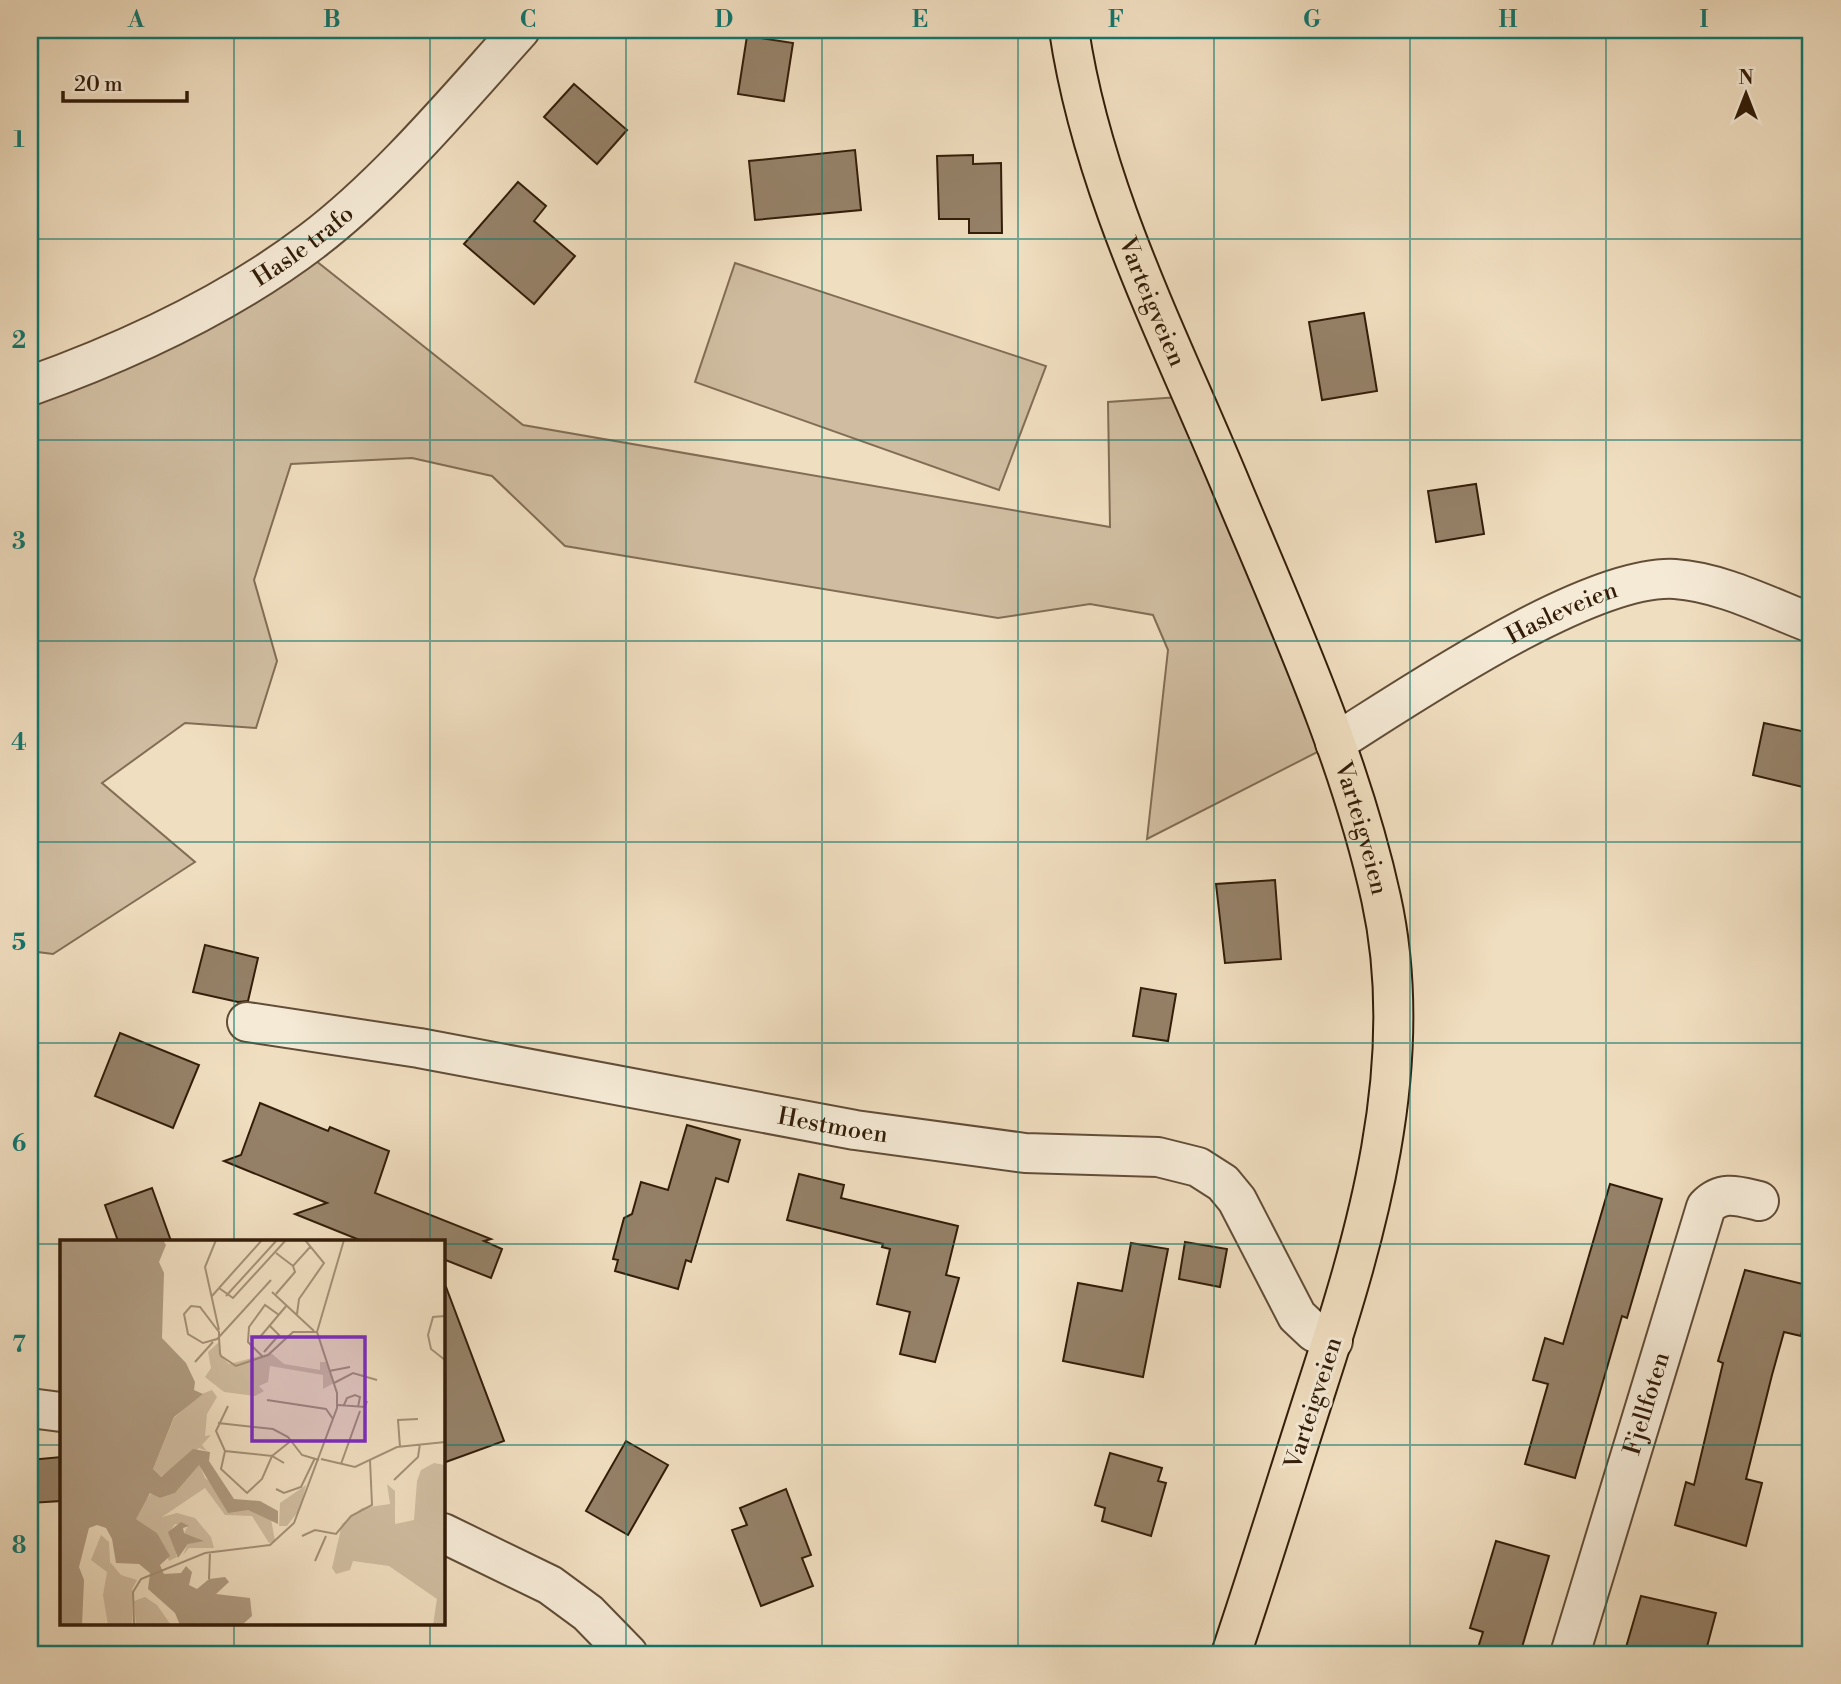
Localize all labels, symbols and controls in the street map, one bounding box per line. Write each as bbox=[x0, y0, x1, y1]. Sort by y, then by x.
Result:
text: A bbox=[127, 6, 145, 34]
text: B bbox=[323, 6, 341, 34]
text: C bbox=[520, 6, 536, 34]
text: D bbox=[715, 6, 733, 34]
text: E bbox=[912, 6, 928, 34]
text: F bbox=[1108, 6, 1124, 34]
text: G bbox=[1303, 6, 1321, 34]
text: H bbox=[1499, 6, 1518, 34]
text: I bbox=[1700, 6, 1709, 34]
scale bar bbox=[63, 60, 187, 104]
north arrow bbox=[1712, 60, 1782, 130]
text: N bbox=[1738, 66, 1754, 90]
text: 20 m bbox=[74, 72, 123, 98]
text: 1 bbox=[13, 126, 25, 154]
street label: Hasle trafo bbox=[247, 199, 360, 294]
street label: Varteigveien bbox=[1111, 232, 1192, 371]
text: 2 bbox=[12, 327, 26, 355]
text: 3 bbox=[12, 528, 26, 556]
street label: Hasleveien bbox=[1501, 575, 1622, 652]
text: 4 bbox=[11, 729, 27, 757]
street label: Varteigveien bbox=[1327, 757, 1394, 898]
text: 5 bbox=[12, 929, 26, 957]
street label: Hestmoen bbox=[775, 1102, 890, 1150]
text: 6 bbox=[12, 1130, 26, 1158]
inset map bbox=[60, 1240, 444, 1624]
text: 7 bbox=[12, 1331, 26, 1359]
street label: Varteigveien bbox=[1278, 1333, 1349, 1474]
street label: Fjellfoten bbox=[1617, 1349, 1677, 1459]
text: 8 bbox=[12, 1532, 26, 1560]

